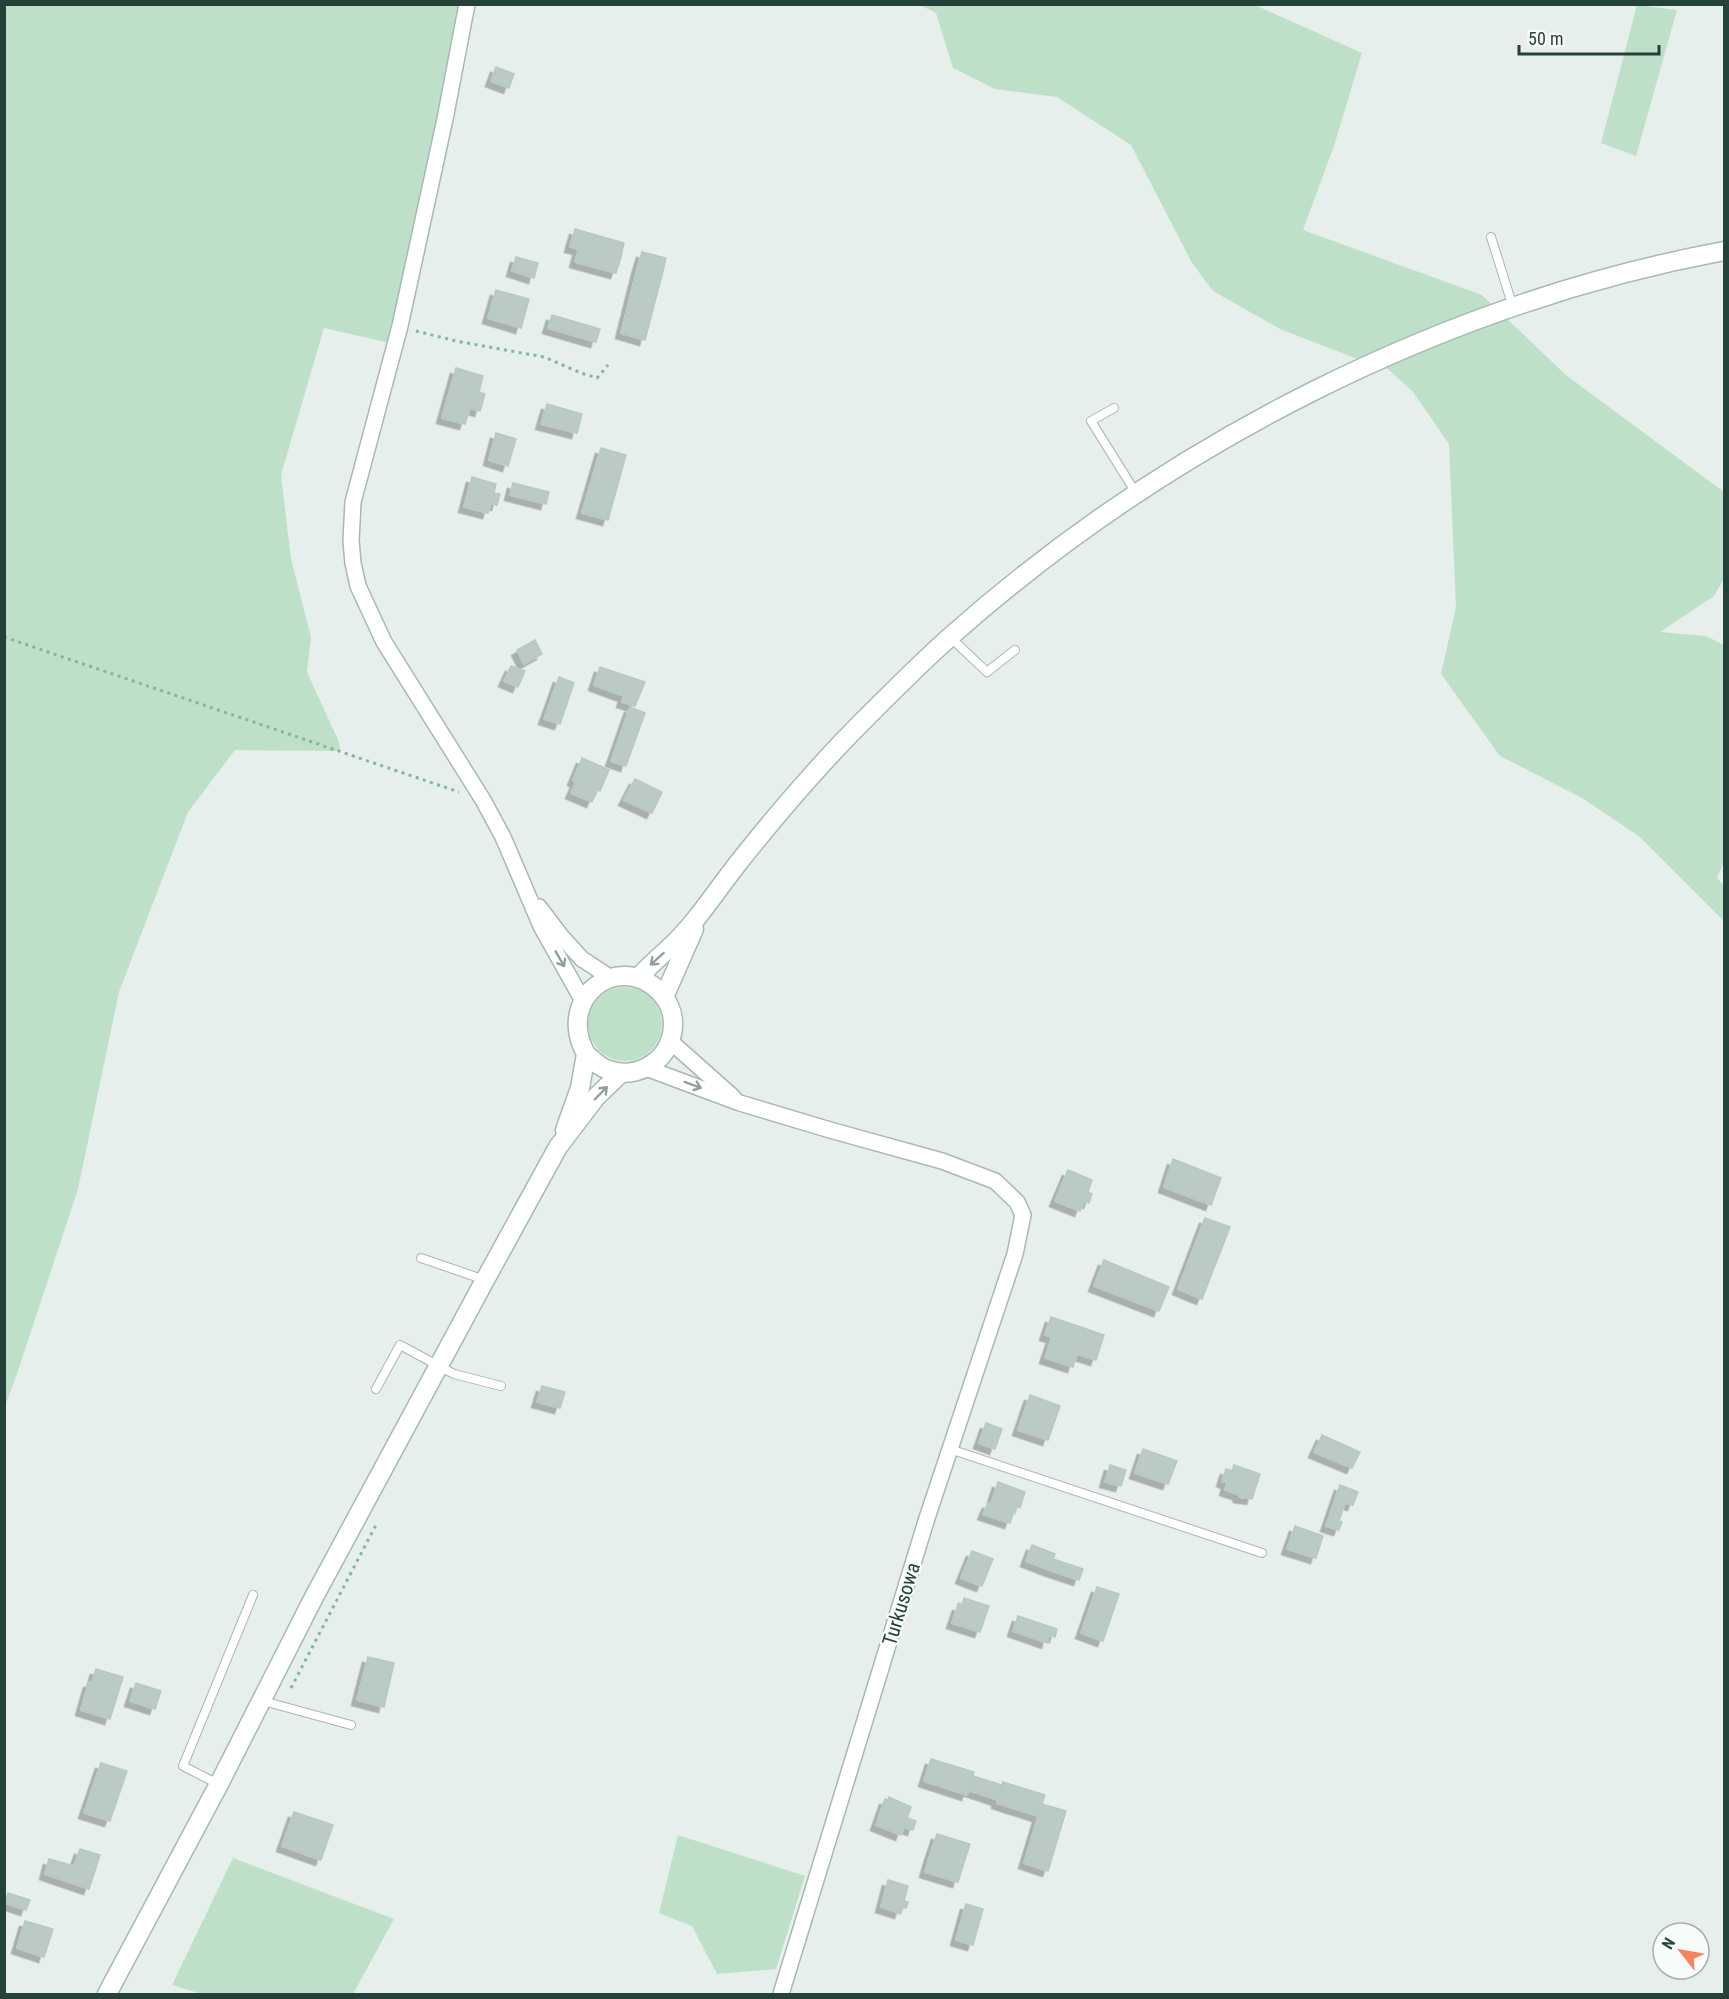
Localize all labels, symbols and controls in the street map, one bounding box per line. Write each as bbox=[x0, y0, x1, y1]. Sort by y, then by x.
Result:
scale bar bbox=[1519, 18, 1658, 56]
text: 50 m bbox=[1528, 28, 1563, 49]
one-way arrow bbox=[554, 950, 566, 967]
one-way arrow bbox=[650, 952, 665, 966]
one-way arrow bbox=[683, 1081, 702, 1092]
one-way arrow bbox=[594, 1085, 609, 1100]
street label: Turkusowa bbox=[877, 1560, 925, 1648]
north arrow bbox=[1651, 1921, 1711, 1981]
text: N bbox=[1658, 1934, 1679, 1953]

